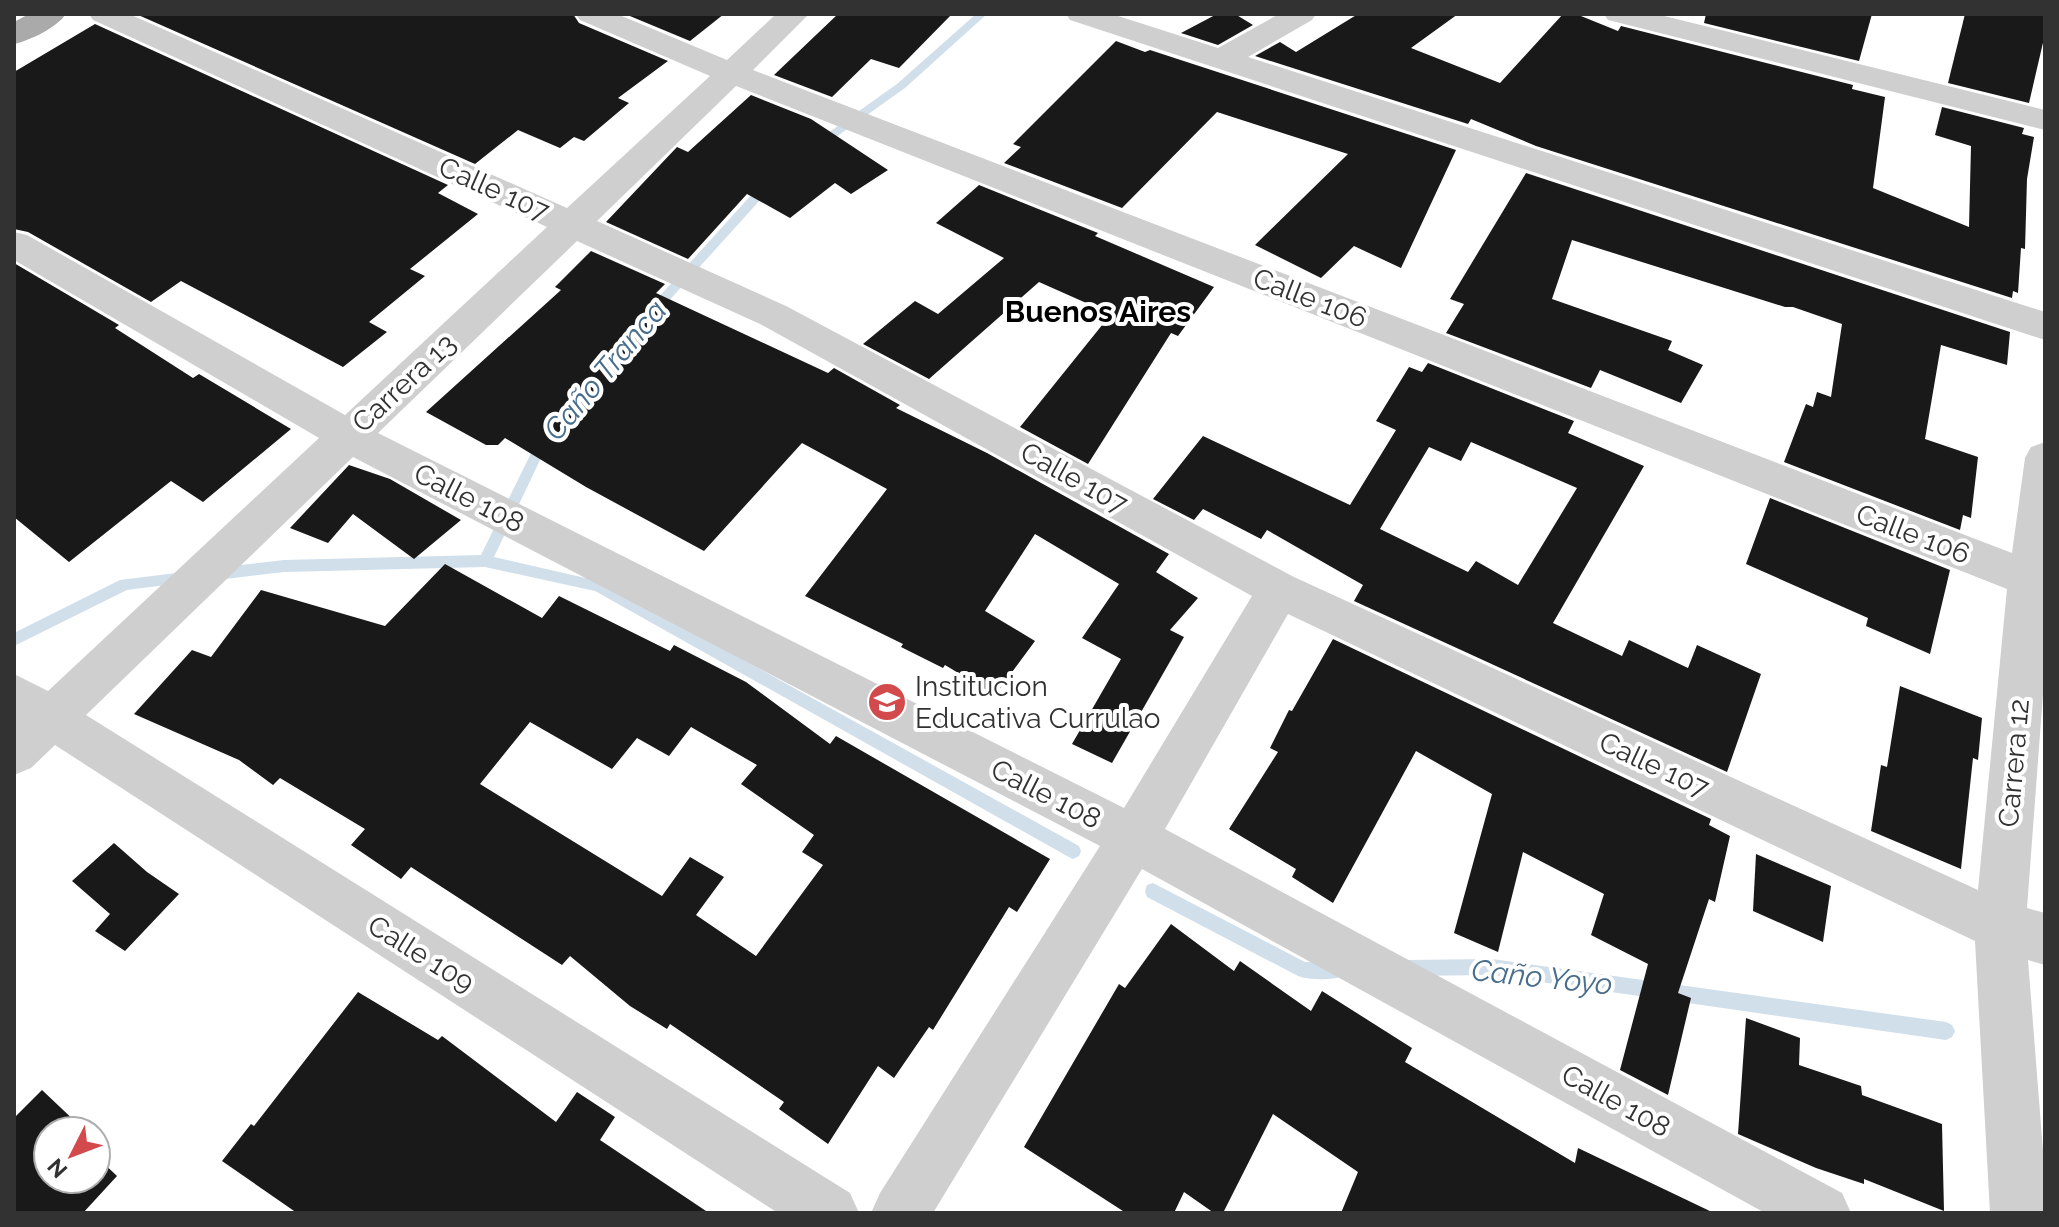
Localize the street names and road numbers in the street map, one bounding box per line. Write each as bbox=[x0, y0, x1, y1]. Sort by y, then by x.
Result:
street label: Calle 107 bbox=[434, 150, 554, 228]
street label: Calle 106 bbox=[1248, 261, 1372, 335]
street label: Carrera 13 bbox=[345, 327, 463, 439]
street label: Calle 107 bbox=[1015, 435, 1133, 521]
street label: Calle 108 bbox=[408, 456, 530, 540]
street label: Calle 106 bbox=[1851, 497, 1975, 571]
street label: Carrera 12 bbox=[1992, 697, 2036, 829]
street label: Calle 107 bbox=[1594, 725, 1714, 805]
street label: Calle 108 bbox=[985, 752, 1107, 836]
street label: Calle 109 bbox=[362, 909, 480, 999]
street label: Calle 108 bbox=[1556, 1058, 1676, 1144]

